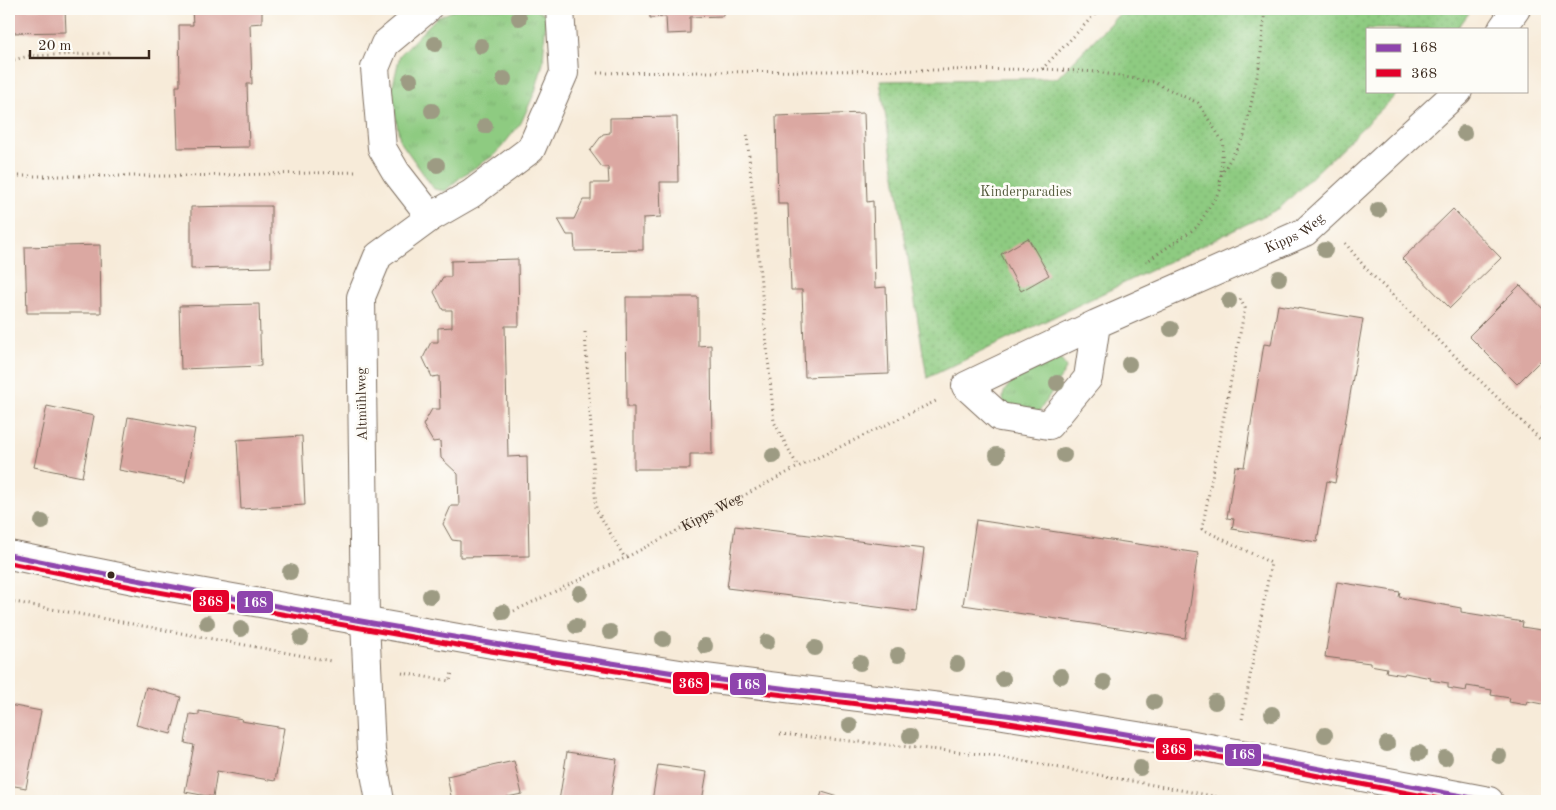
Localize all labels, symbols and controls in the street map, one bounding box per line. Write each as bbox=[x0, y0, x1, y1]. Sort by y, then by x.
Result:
scale bar bbox=[30, 28, 149, 60]
legend bbox=[1366, 28, 1528, 92]
text: 20 m bbox=[38, 39, 72, 54]
text: 168 bbox=[1411, 41, 1437, 56]
text: 368 bbox=[1411, 67, 1437, 82]
park label: Kinderparadies bbox=[980, 185, 1072, 199]
street label: Kipps Weg bbox=[1263, 211, 1327, 256]
street label: Altmühlweg bbox=[354, 367, 370, 441]
street label: Kipps Weg bbox=[679, 490, 745, 534]
unlabelled marker bbox=[106, 570, 116, 580]
line badge: 368 bbox=[192, 589, 230, 613]
line badge: 168 bbox=[236, 590, 274, 614]
text: 368 bbox=[199, 595, 223, 609]
text: 168 bbox=[243, 596, 267, 610]
line badge: 368 bbox=[672, 671, 710, 695]
line badge: 168 bbox=[729, 672, 767, 696]
text: 368 bbox=[679, 677, 703, 691]
text: 168 bbox=[736, 678, 760, 692]
line badge: 368 bbox=[1155, 737, 1193, 761]
text: 368 bbox=[1162, 743, 1186, 757]
line badge: 168 bbox=[1224, 743, 1262, 767]
text: 168 bbox=[1231, 748, 1255, 762]

